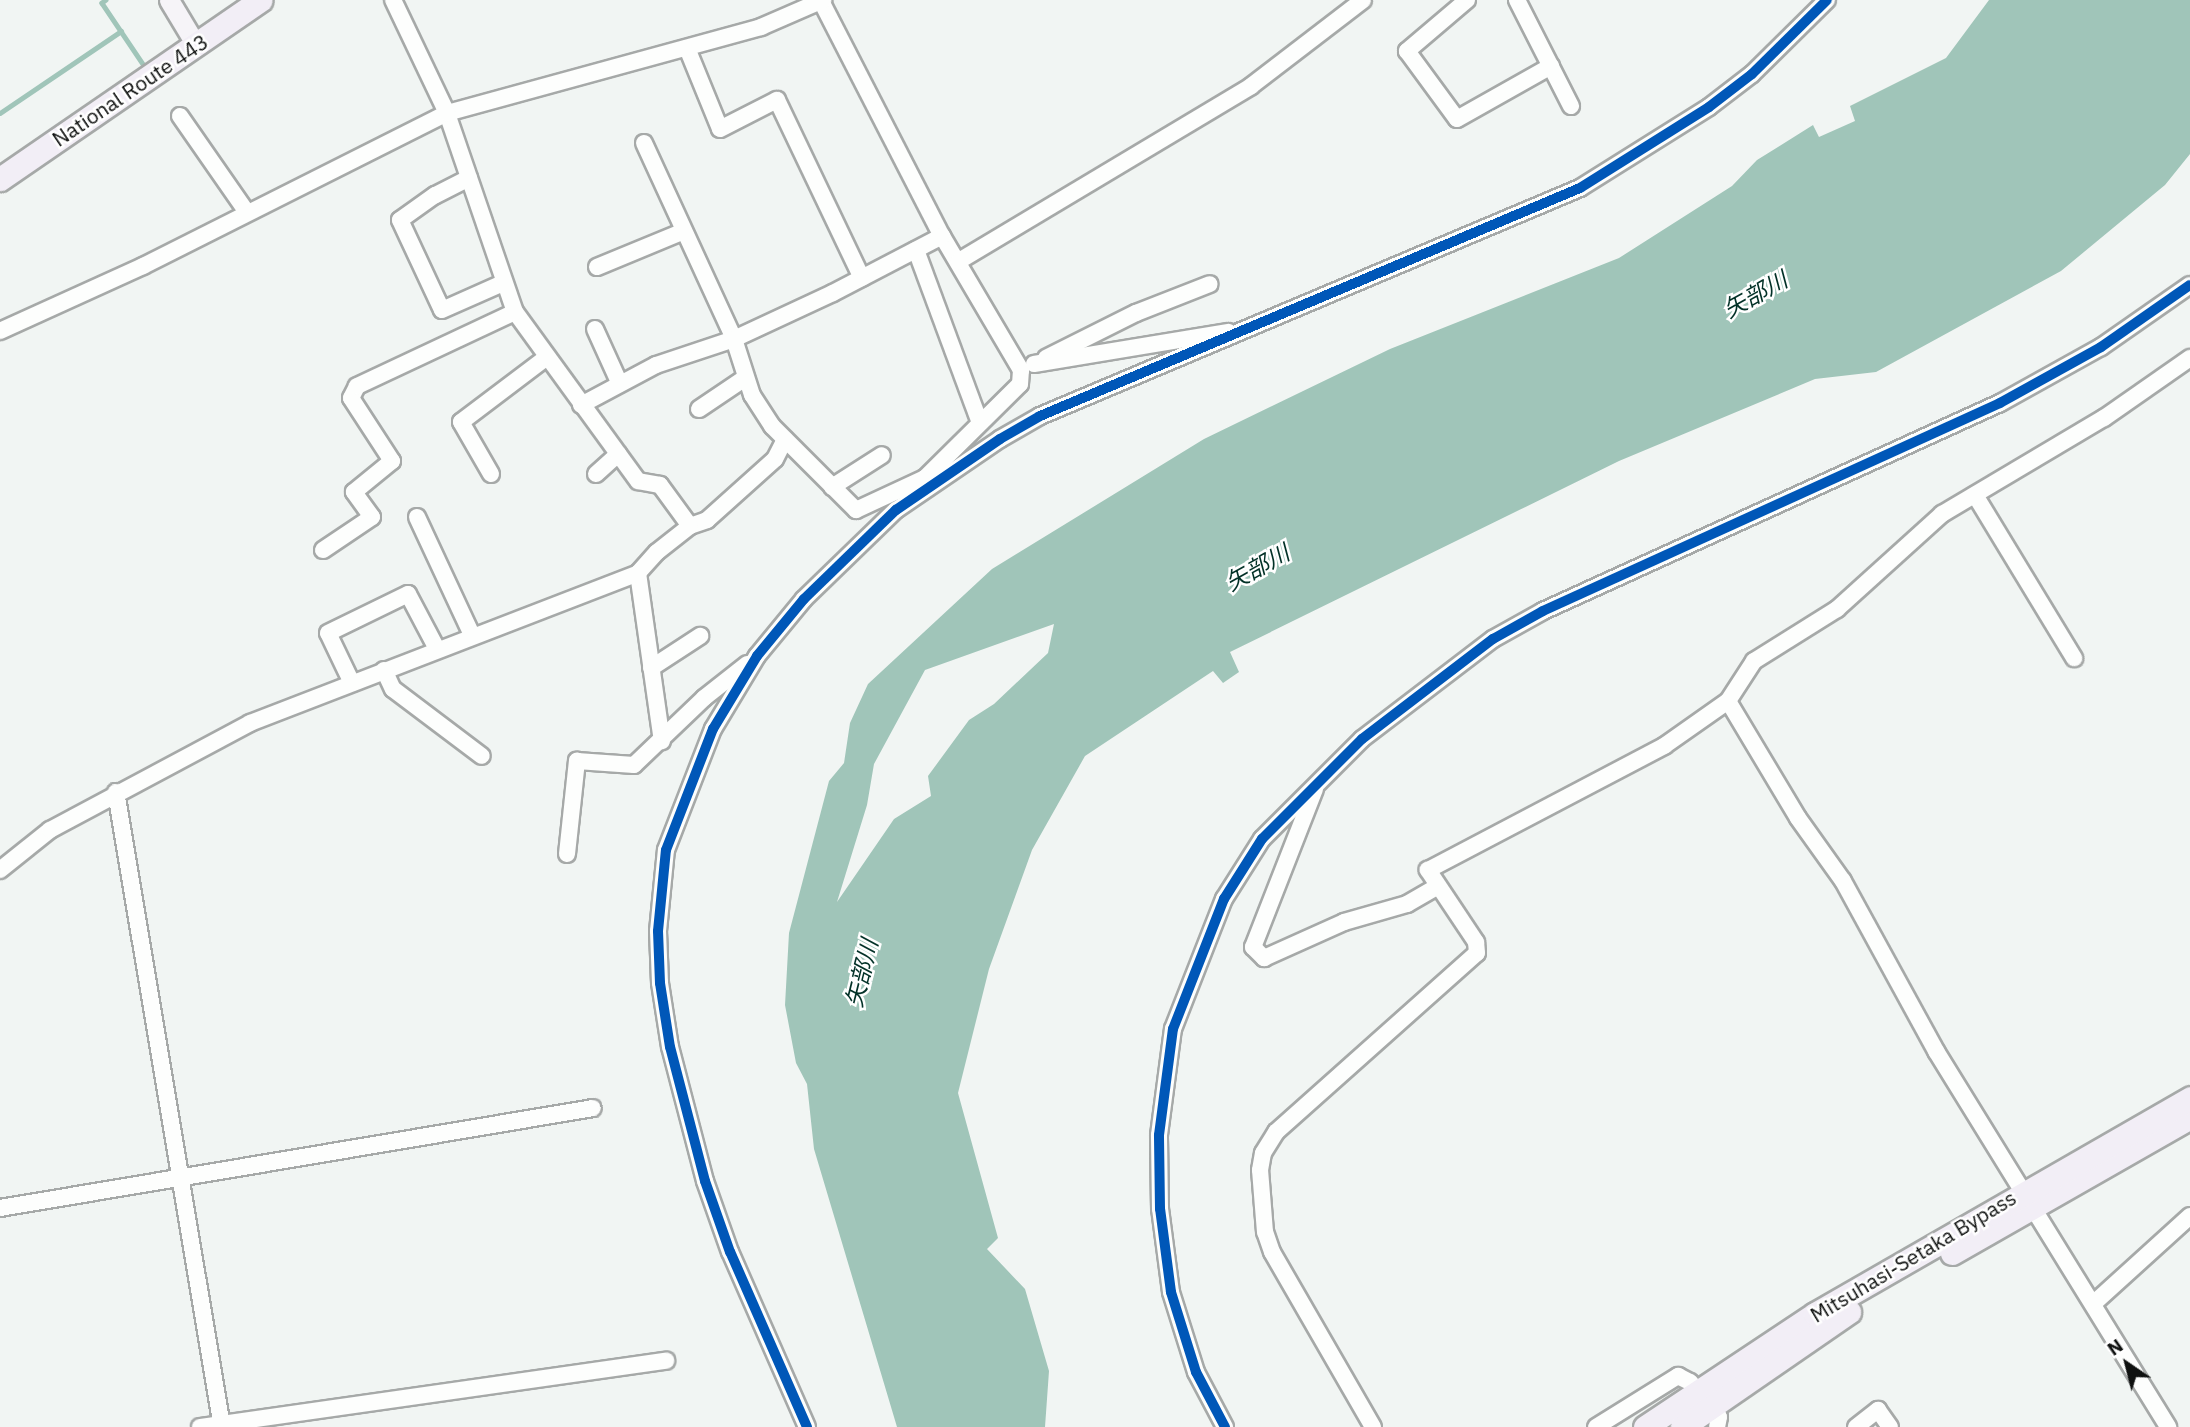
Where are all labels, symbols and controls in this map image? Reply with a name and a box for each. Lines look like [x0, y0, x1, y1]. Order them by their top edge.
street label: National Route 443 [47, 28, 213, 152]
water label: 矢部川 [1718, 265, 1792, 323]
water label: 矢部川 [1220, 538, 1294, 596]
water label: 矢部川 [839, 936, 883, 1010]
street label: Mitsuhasi-Setaka Bypass [1806, 1185, 2020, 1327]
north arrow [2092, 1329, 2162, 1399]
text: N [2102, 1333, 2127, 1361]

